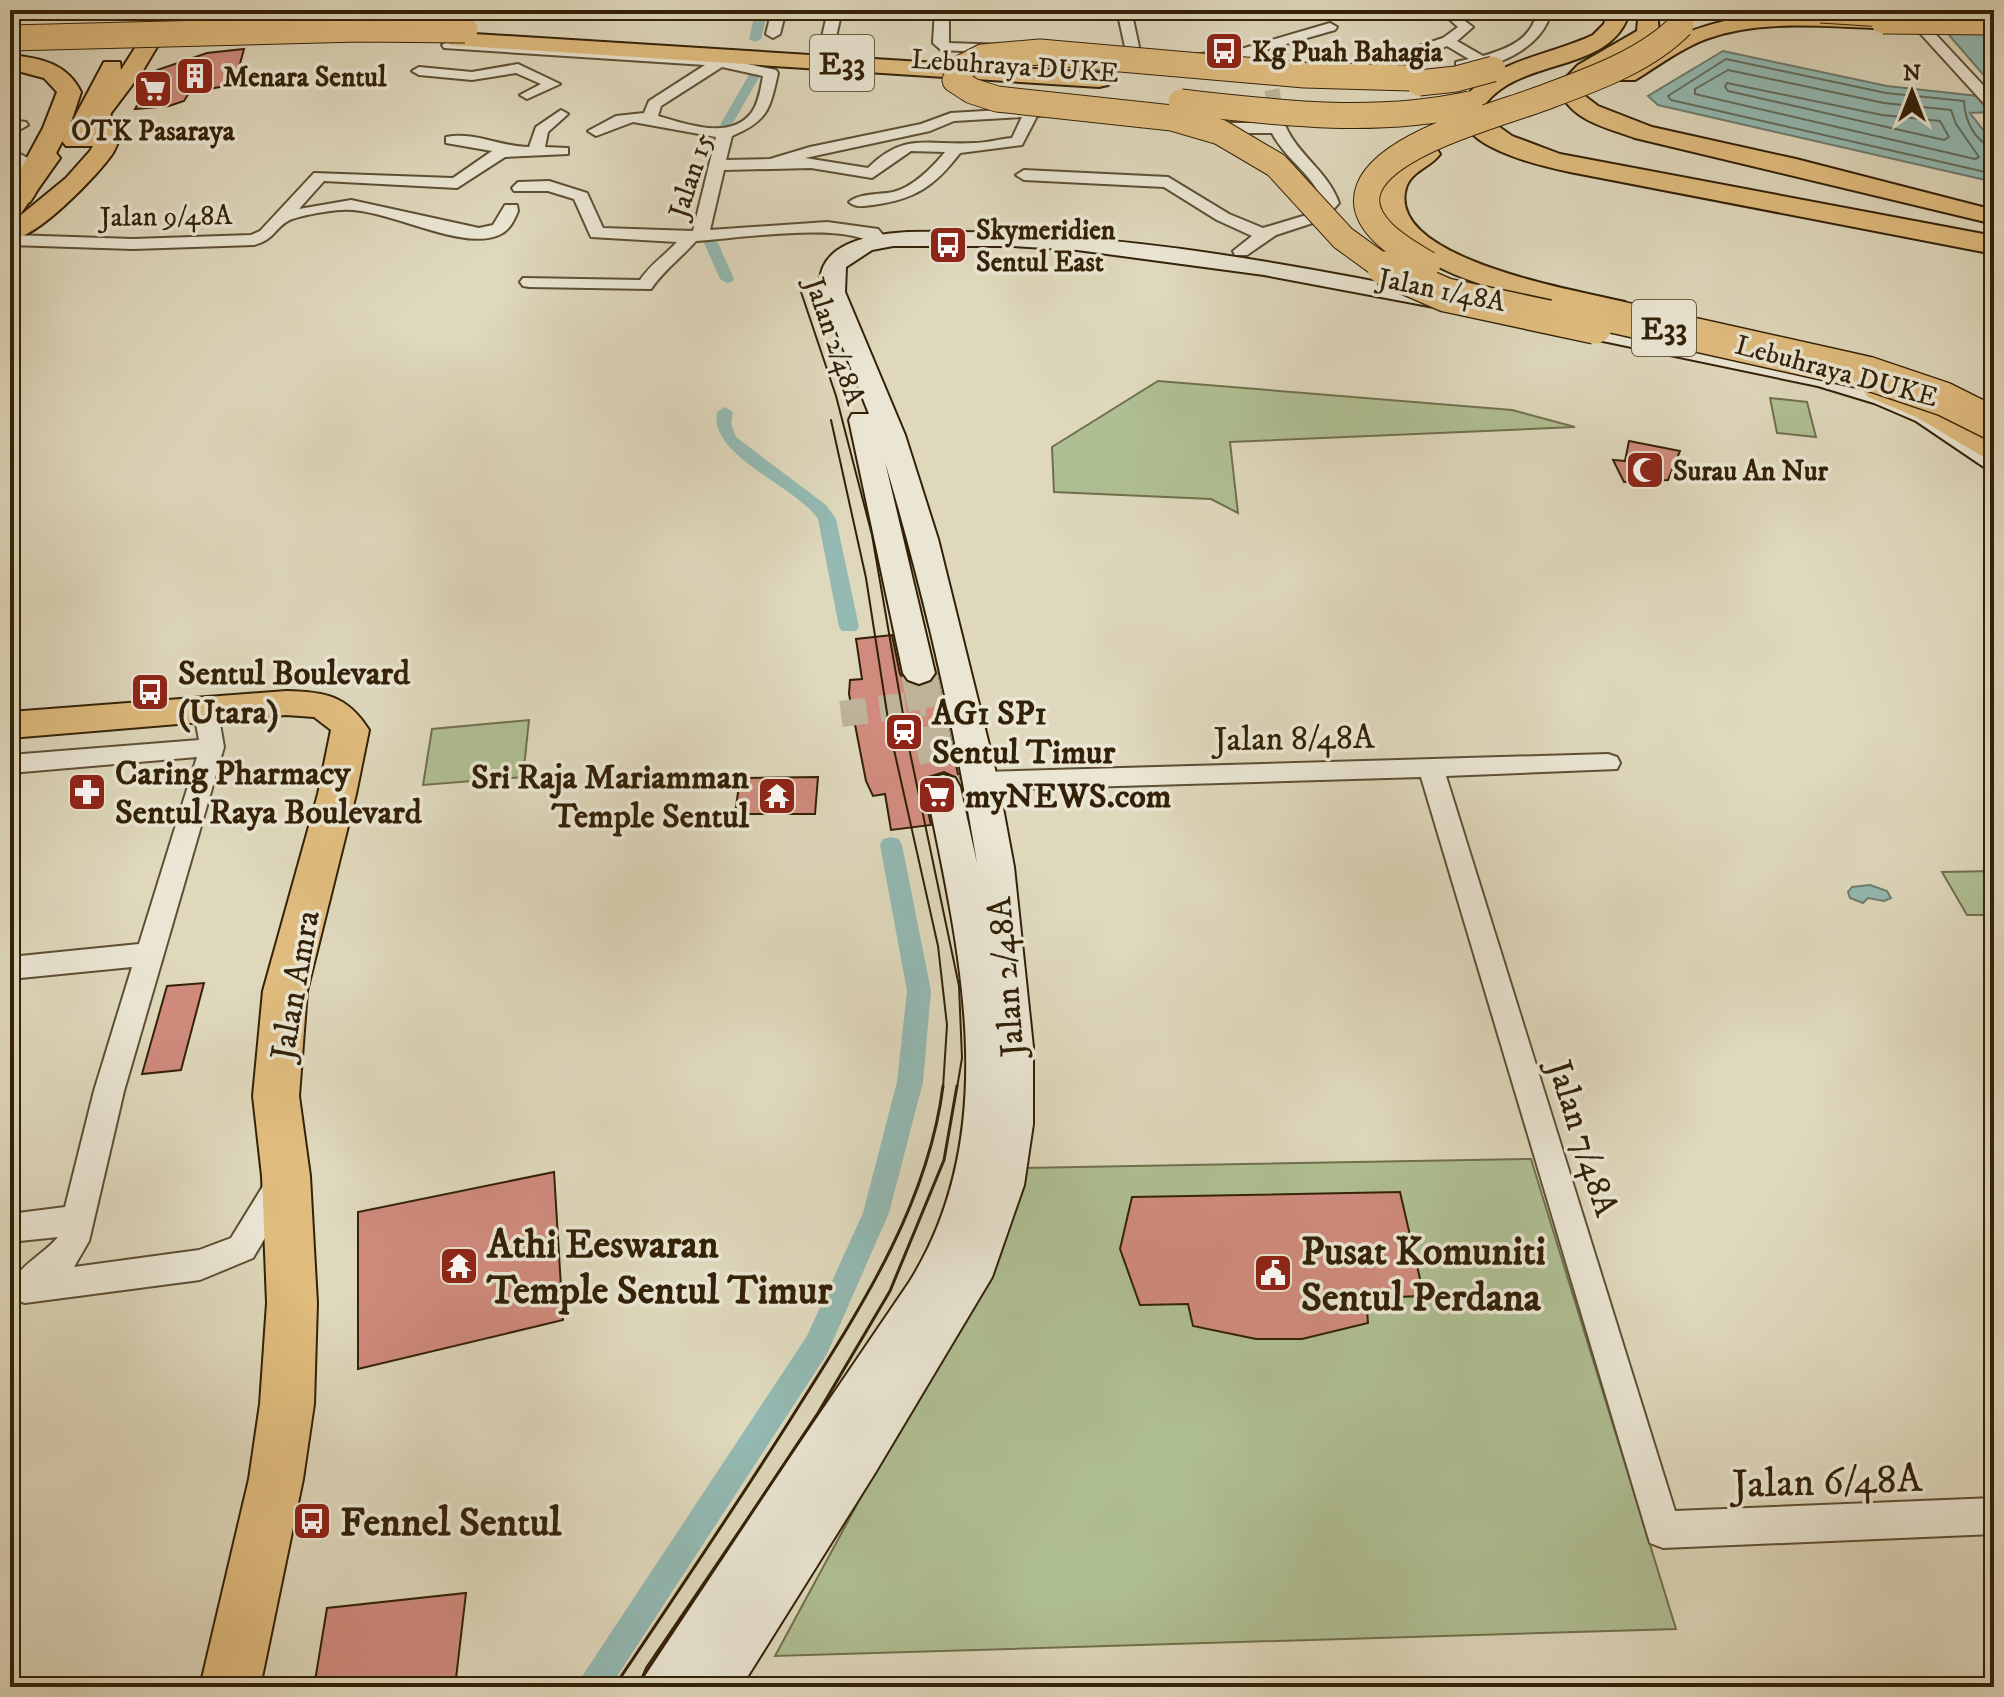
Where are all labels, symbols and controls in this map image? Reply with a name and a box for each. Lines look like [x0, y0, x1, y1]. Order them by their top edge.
bus stop icon: Kg Puah Bahagia [1203, 30, 1245, 72]
road number: E33 [810, 35, 874, 91]
place label: Kg Puah Bahagia [1252, 35, 1444, 70]
street label: Lebuhraya DUKE [910, 42, 1120, 91]
north arrow [1872, 52, 1952, 132]
building icon: Menara Sentul [174, 55, 216, 97]
place label: Menara Sentul [223, 60, 387, 95]
text: N [1903, 60, 1921, 87]
supermarket icon: OTK Pasaraya [132, 68, 174, 110]
place label: OTK Pasaraya [71, 114, 236, 149]
street label: Jalan 15 [660, 128, 722, 225]
street label: Jalan 9/48A [97, 198, 234, 235]
place label: Skymeridien Sentul East [976, 213, 1116, 280]
bus stop icon: Skymeridien Sentul East [927, 224, 969, 266]
street label: Jalan 1/48A [1372, 260, 1509, 320]
street label: Jalan 2/48A [796, 271, 873, 411]
road number: E33 [1632, 300, 1696, 356]
street label: Lebuhraya DUKE [1731, 328, 1942, 415]
mosque icon: Surau An Nur [1624, 449, 1666, 491]
place label: Surau An Nur [1673, 454, 1828, 489]
place label: Sentul Boulevard (Utara) [178, 653, 411, 734]
bus stop icon: Sentul Boulevard (Utara) [129, 671, 171, 713]
place label: AG1 SP1 Sentul Timur [931, 693, 1115, 774]
station icon: AG1 SP1 Sentul Timur [883, 711, 925, 753]
street label: Jalan 8/48A [1210, 717, 1375, 761]
place label: Caring Pharmacy Sentul Raya Boulevard [115, 753, 423, 834]
place label: Sri Raja Mariamman Temple Sentul [471, 757, 750, 838]
pharmacy icon: Caring Pharmacy Sentul Raya Boulevard [66, 771, 108, 813]
supermarket icon: myNEWS.com [916, 774, 958, 816]
temple icon: Sri Raja Mariamman Temple Sentul [756, 775, 798, 817]
place label: myNEWS.com [965, 776, 1172, 818]
street label: Jalan 2/48A [979, 895, 1035, 1062]
street label: Jalan Amra [262, 907, 330, 1066]
street label: Jalan 7/48A [1536, 1053, 1627, 1222]
place label: Athi Eeswaran Temple Sentul Timur [486, 1221, 833, 1317]
place label: Pusat Komuniti Sentul Perdana [1301, 1228, 1546, 1324]
temple icon: Athi Eeswaran Temple Sentul Timur [438, 1245, 480, 1287]
public building icon: Pusat Komuniti Sentul Perdana [1252, 1252, 1294, 1294]
street label: Jalan 6/48A [1727, 1455, 1923, 1511]
place label: Fennel Sentul [340, 1499, 562, 1549]
bus stop icon: Fennel Sentul [291, 1500, 333, 1542]

